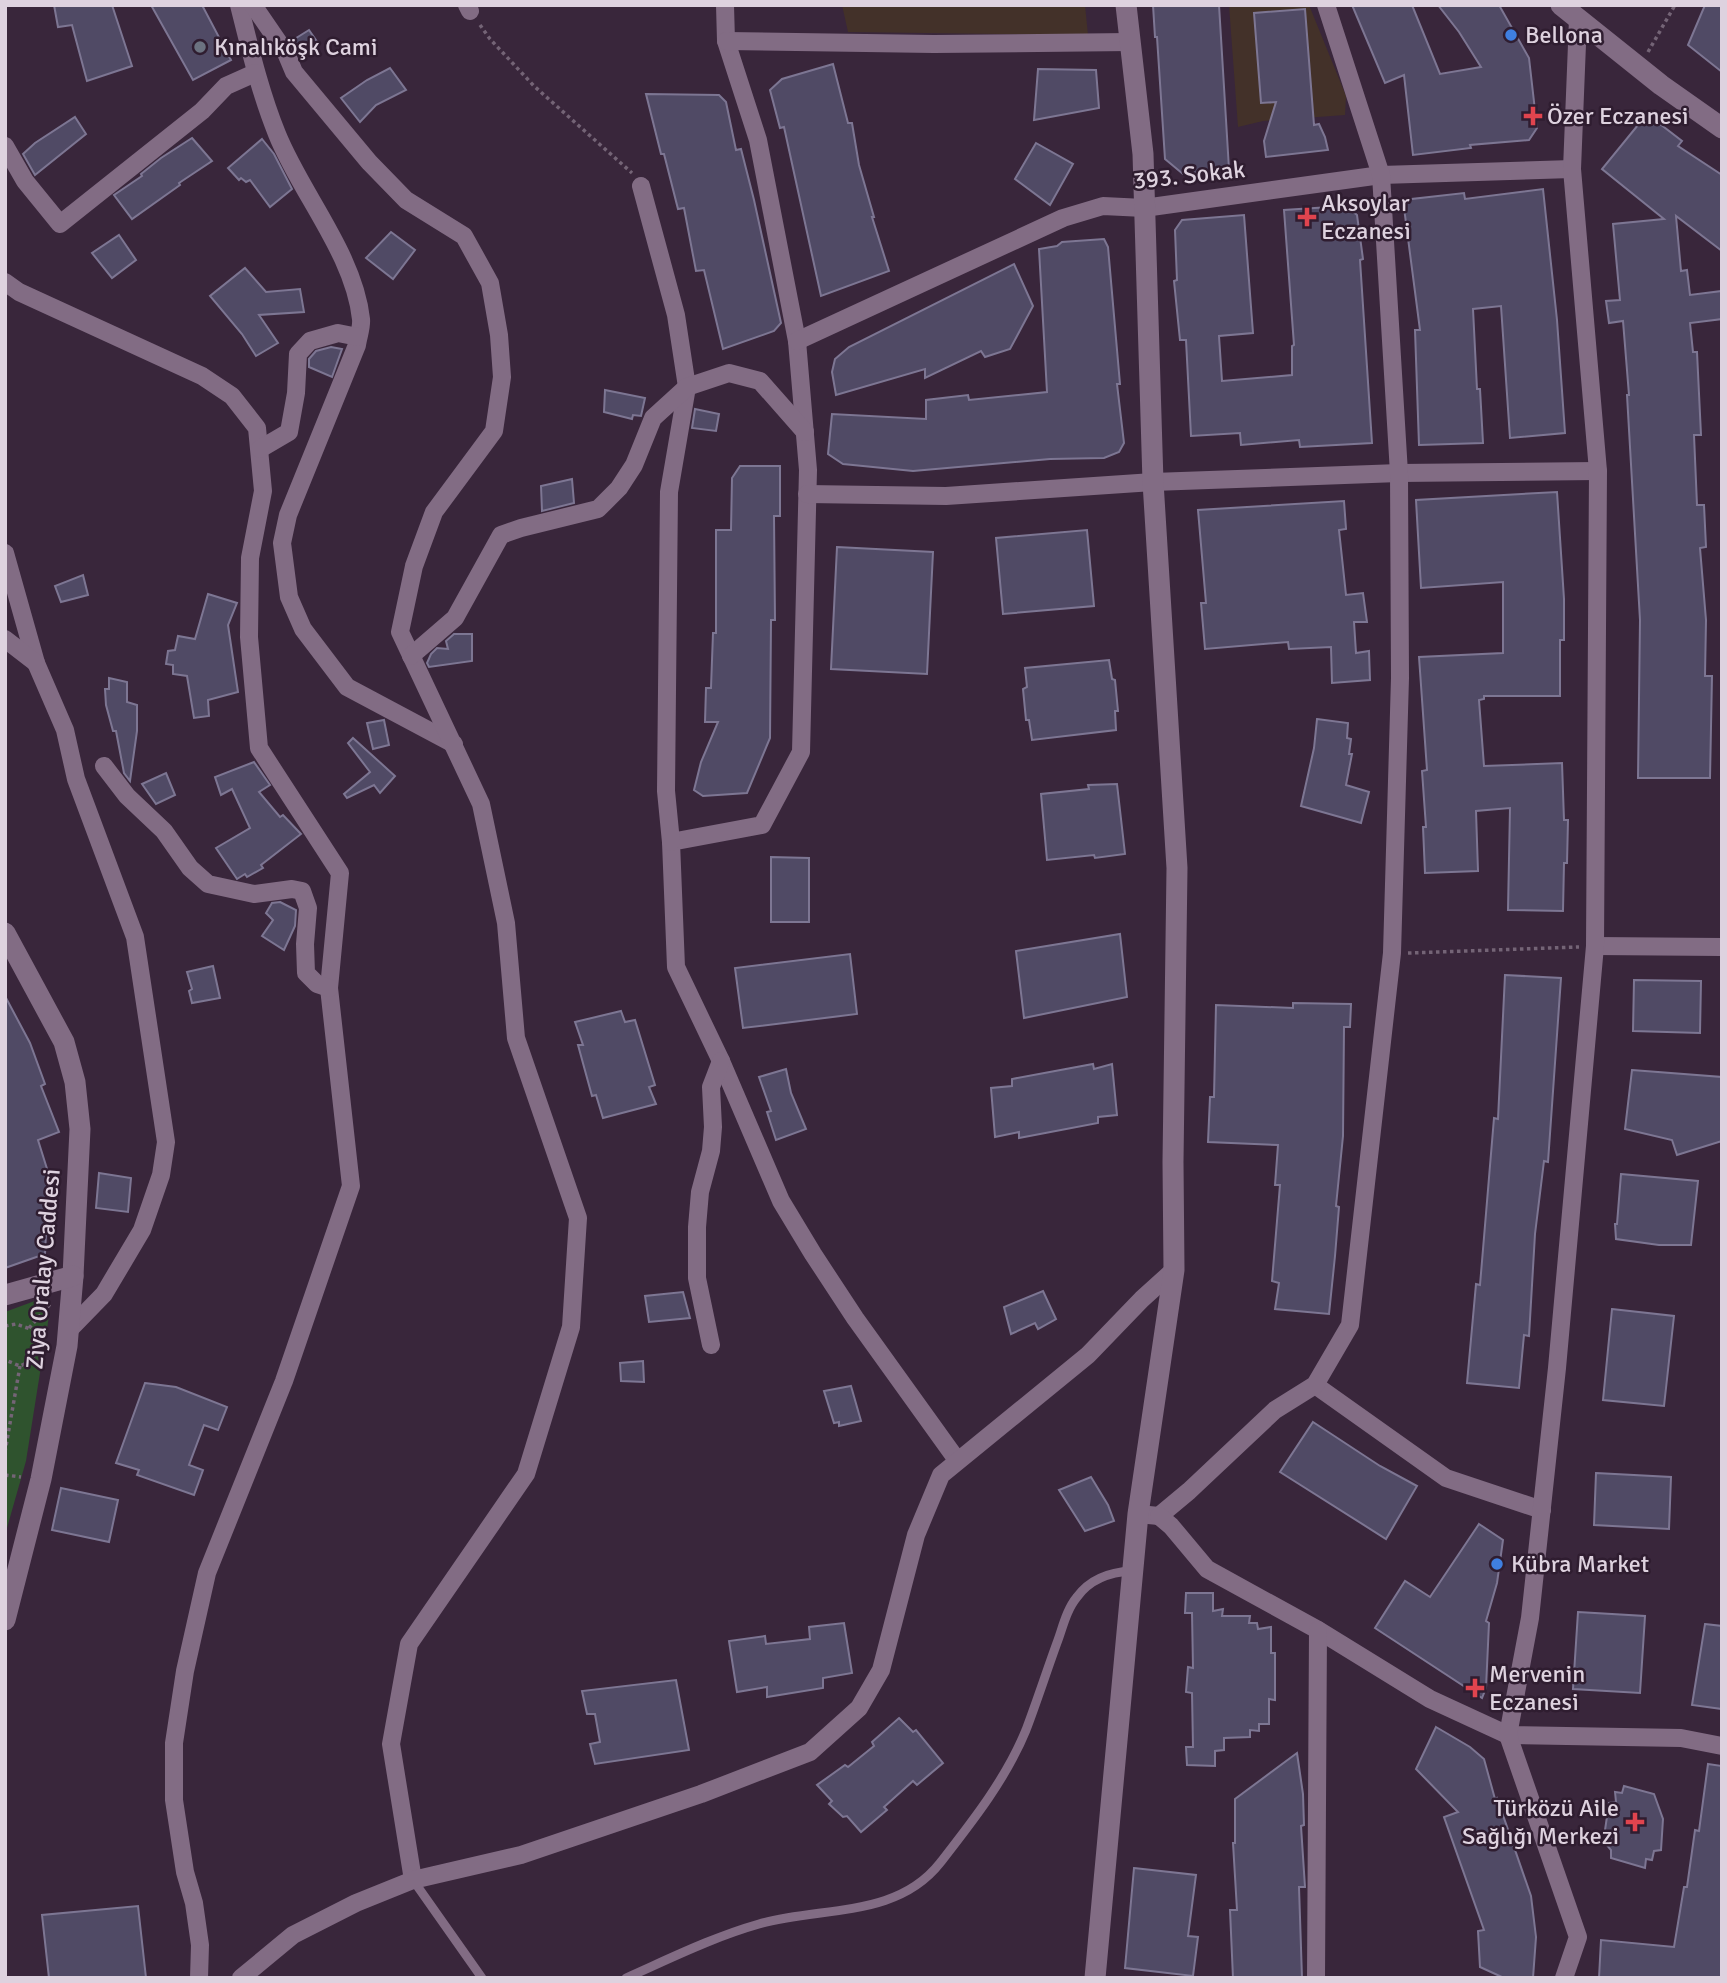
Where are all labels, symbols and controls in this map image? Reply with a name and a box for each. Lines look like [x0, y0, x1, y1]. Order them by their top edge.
place label: Bellona [1525, 20, 1603, 50]
marker: Bellona [1503, 27, 1519, 43]
place label: Kınalıköşk Cami [214, 32, 378, 62]
marker: Kınalıköşk Cami [192, 39, 208, 55]
place label: Özer Eczanesi [1547, 101, 1689, 131]
marker: Özer Eczanesi [1525, 108, 1541, 124]
street label: 393. Sokak [1131, 154, 1247, 196]
place label: Aksoylar Eczanesi [1321, 188, 1411, 246]
marker: Aksoylar Eczanesi [1299, 209, 1315, 225]
street label: Ziya Oralay Caddesi [19, 1168, 67, 1370]
place label: Kübra Market [1511, 1549, 1649, 1579]
marker: Kübra Market [1489, 1556, 1505, 1572]
place label: Mervenin Eczanesi [1489, 1659, 1585, 1717]
marker: Mervenin Eczanesi [1467, 1680, 1483, 1696]
place label: Türközü Aile Sağlığı Merkezi [1462, 1793, 1619, 1851]
marker: Türközü Aile Sağlığı Merkezi [1625, 1812, 1645, 1832]

